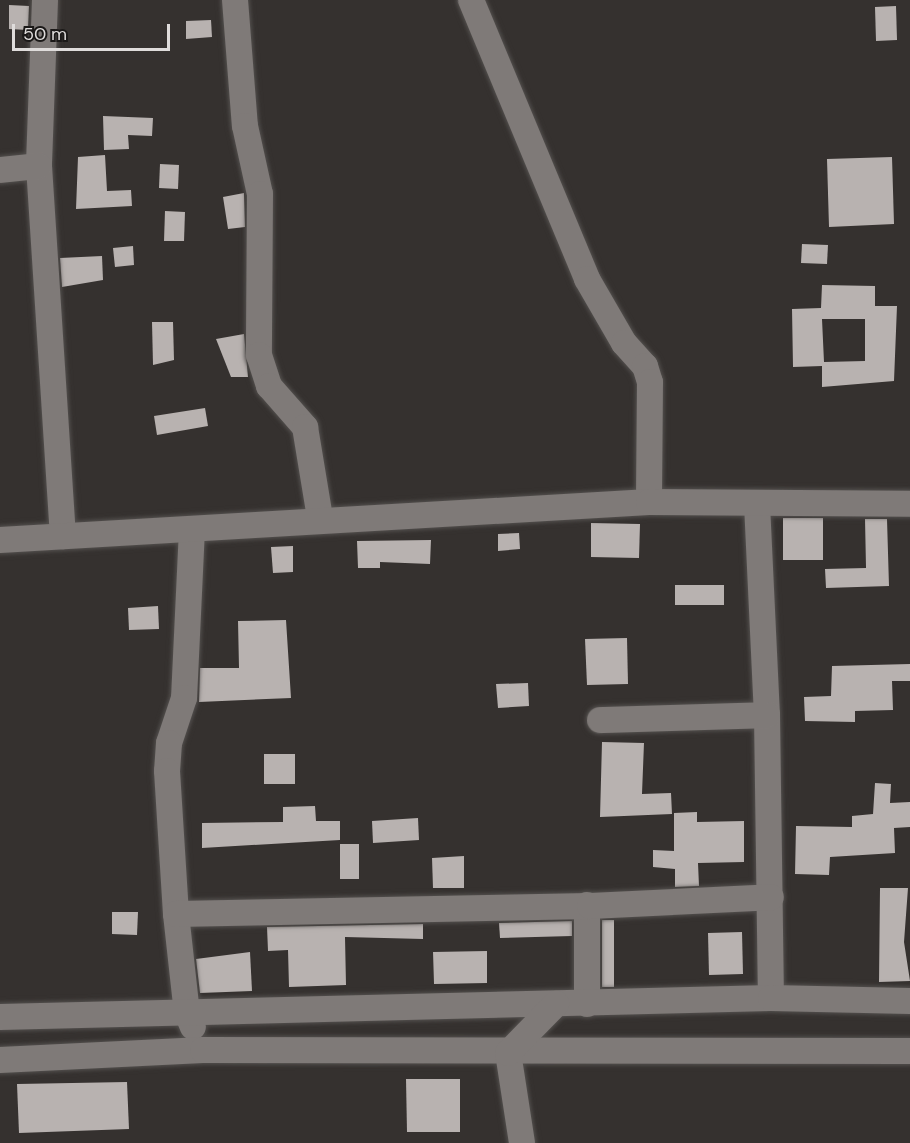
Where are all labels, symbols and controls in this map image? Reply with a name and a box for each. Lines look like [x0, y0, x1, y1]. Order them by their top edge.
scale bar [15, 12, 172, 50]
text: 50 m [23, 22, 67, 46]

